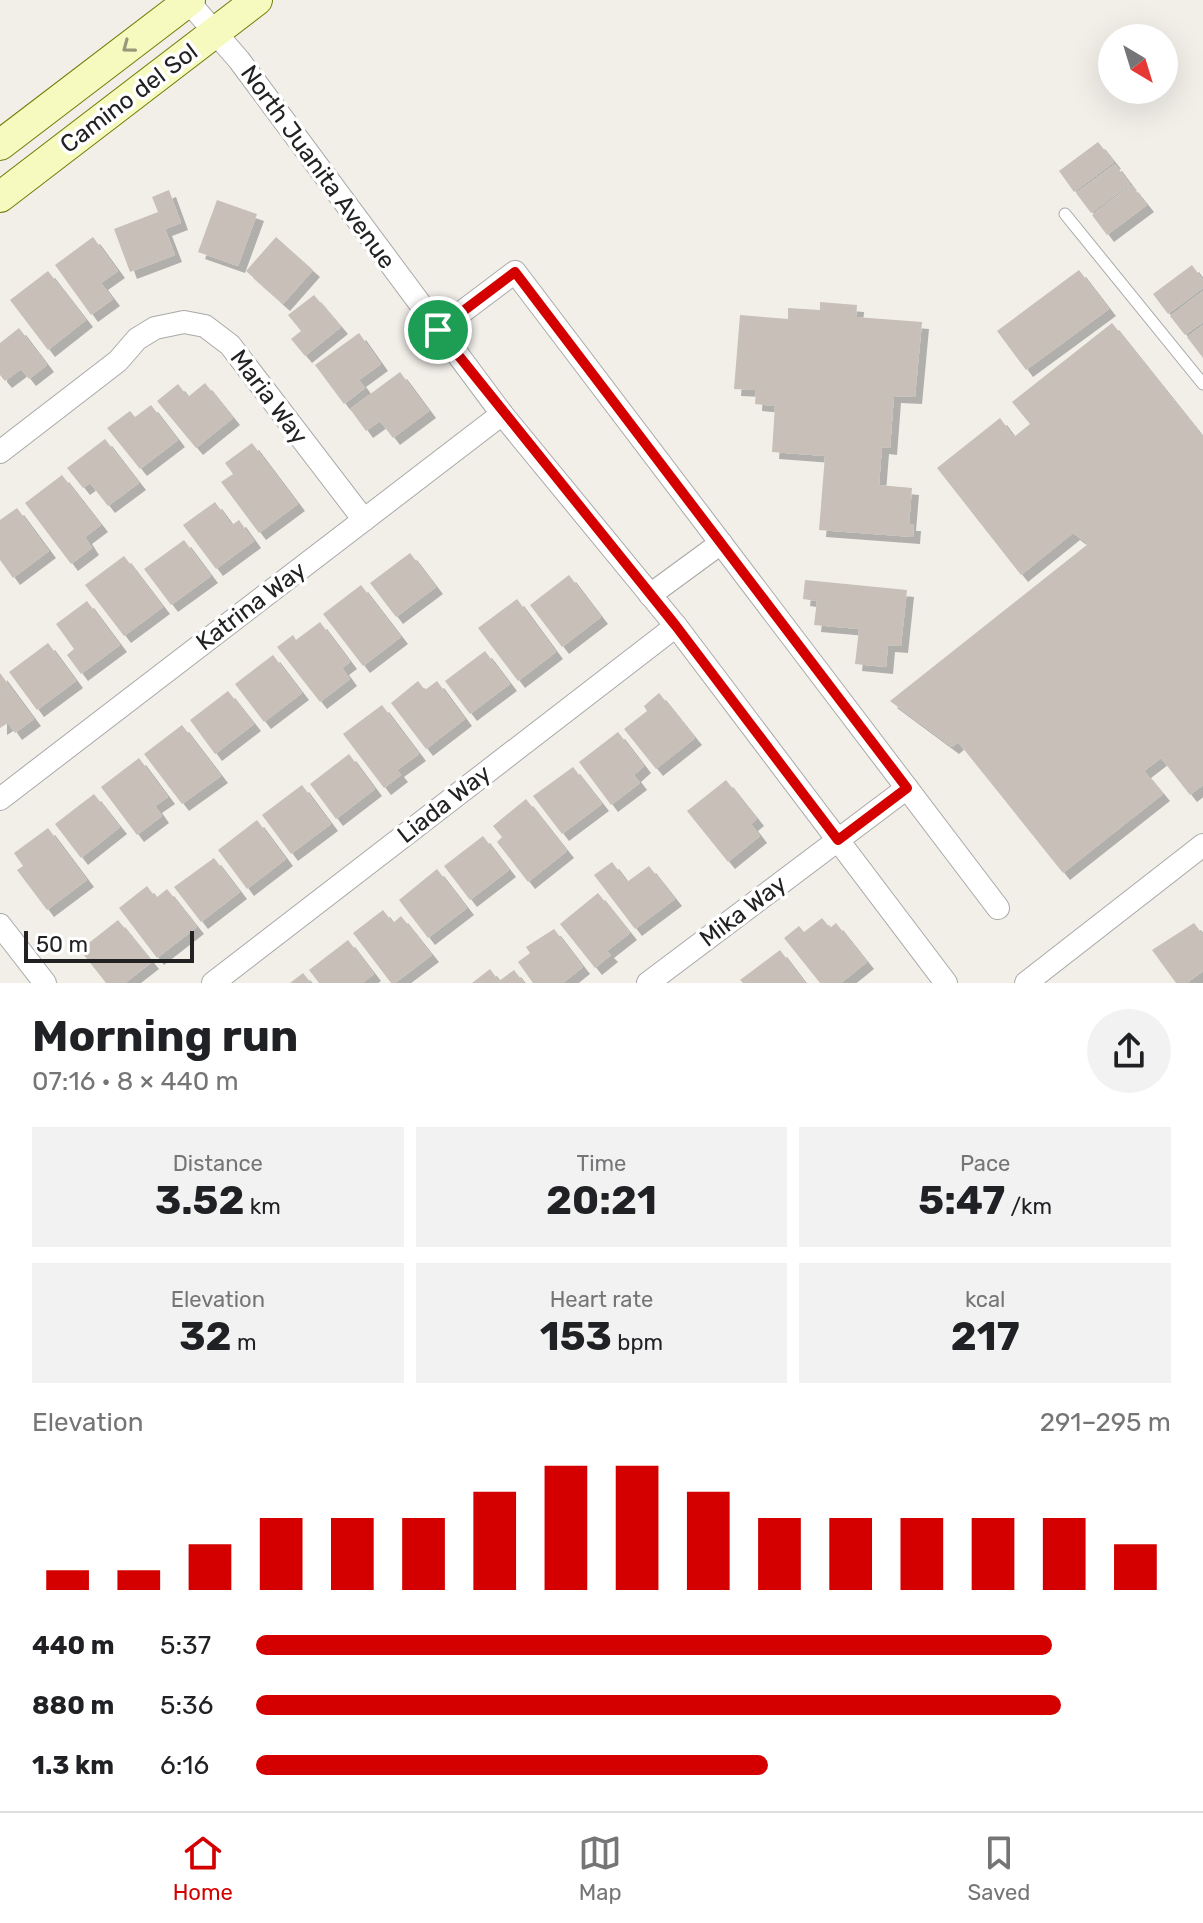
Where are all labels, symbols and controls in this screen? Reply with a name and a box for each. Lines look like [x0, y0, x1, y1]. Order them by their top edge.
north arrow [1098, 24, 1178, 104]
map controls [1098, 24, 1178, 104]
street label: Camino del Sol [55, 37, 203, 159]
one-way arrow [122, 37, 137, 51]
street label: North Juanita Avenue [235, 60, 401, 274]
pin [404, 296, 472, 364]
icon: arrive [416, 308, 460, 352]
street label: Maria Way [224, 344, 314, 450]
street label: Katrina Way [191, 556, 311, 656]
street label: Liada Way [392, 759, 496, 849]
street label: Mika Way [694, 870, 792, 952]
scale bar [24, 927, 194, 963]
text: 50 m [36, 931, 88, 958]
button: share [1087, 1009, 1171, 1093]
text: Morning run [32, 1010, 298, 1062]
text: 07:16 · 8 × 440 m [32, 1066, 239, 1097]
text: Distance [173, 1150, 263, 1177]
text: Time [577, 1150, 626, 1177]
text: Pace [960, 1150, 1010, 1177]
text: 3.52 [155, 1177, 244, 1224]
text: 20:21 [546, 1177, 657, 1224]
text: 5:47 [918, 1177, 1005, 1224]
text: km [244, 1193, 281, 1220]
text: /km [1005, 1193, 1052, 1220]
text: Elevation [171, 1286, 265, 1313]
text: Heart rate [550, 1286, 653, 1313]
text: kcal [965, 1286, 1005, 1313]
text: 32 [179, 1313, 232, 1360]
text: 153 [540, 1313, 612, 1360]
text: 217 [951, 1313, 1020, 1360]
text: m [232, 1329, 256, 1356]
text: bpm [612, 1329, 663, 1356]
text: Elevation [32, 1407, 143, 1438]
text: 291–295 m [1040, 1407, 1171, 1438]
text: 440 m [32, 1630, 115, 1661]
text: 5:37 [160, 1630, 211, 1661]
text: 880 m [32, 1690, 114, 1721]
text: 5:36 [160, 1690, 213, 1721]
text: 1.3 km [32, 1750, 114, 1781]
text: 6:16 [160, 1750, 209, 1781]
tab: Home [173, 1831, 233, 1906]
tab: Map [578, 1831, 622, 1906]
tab: Saved [968, 1831, 1030, 1906]

